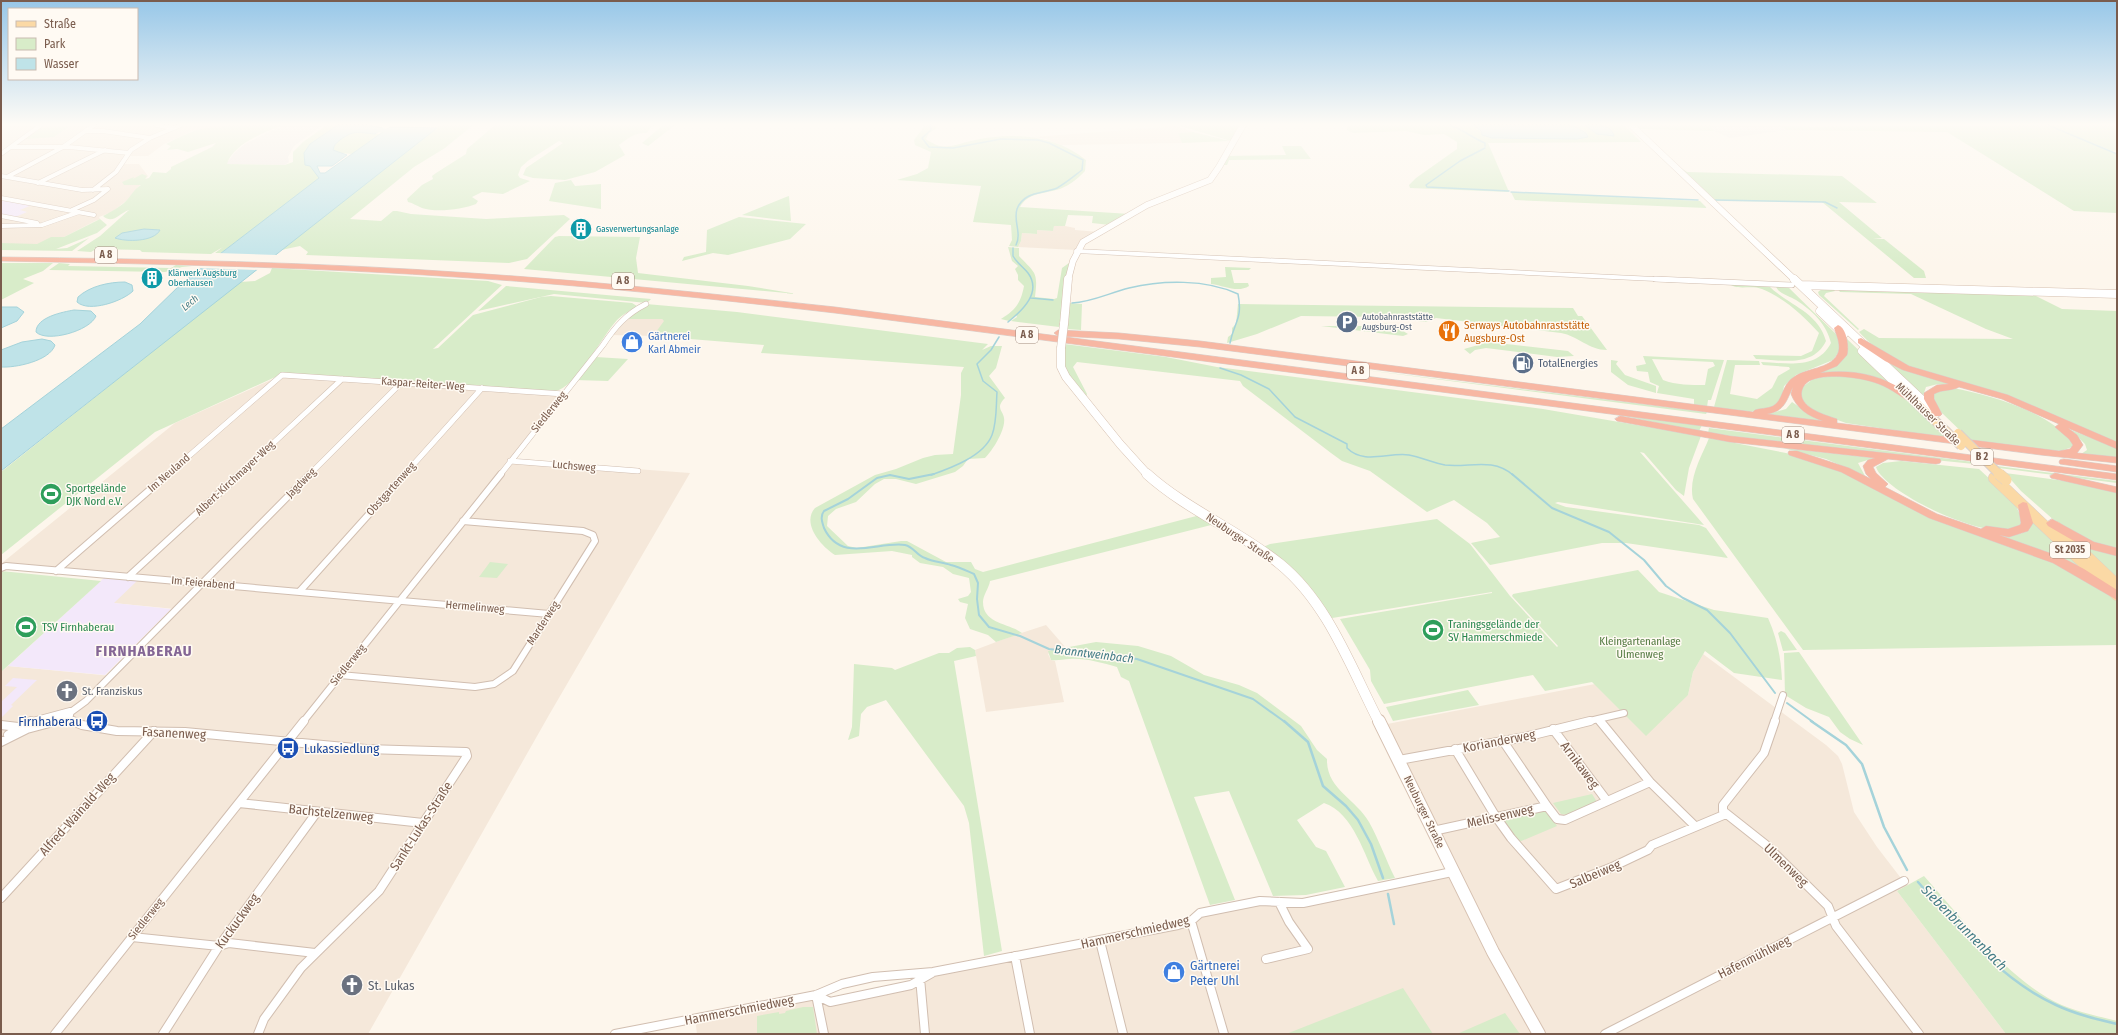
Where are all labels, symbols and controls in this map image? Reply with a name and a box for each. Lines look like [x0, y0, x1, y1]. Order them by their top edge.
legend [8, 8, 138, 80]
text: Straße [44, 17, 76, 31]
text: Park [44, 37, 66, 51]
text: Wasser [44, 57, 79, 71]
building icon: Gasverwertungsanlage [568, 216, 594, 242]
place label: Gasverwertungsanlage [596, 224, 679, 234]
road number: A 8 [95, 247, 117, 263]
building icon: Klärwerk Augsburg Oberhausen [139, 265, 165, 291]
place label: Klärwerk Augsburg Oberhausen [168, 268, 237, 288]
road number: A 8 [612, 273, 634, 289]
water label: Lech [179, 292, 201, 314]
parking icon: Autobahnraststätte Augsburg-Ost [1334, 309, 1360, 335]
place label: Autobahnraststätte Augsburg-Ost [1362, 312, 1433, 332]
restaurant icon: Serways Autobahnraststätte Augsburg-Ost [1436, 318, 1462, 344]
place label: Serways Autobahnraststätte Augsburg-Ost [1464, 319, 1590, 345]
road number: A 8 [1016, 327, 1038, 343]
shop icon: Gärtnerei Karl Abmeir [619, 329, 645, 355]
place label: Gärtnerei Karl Abmeir [648, 330, 701, 356]
fuel station icon: TotalEnergies [1510, 350, 1536, 376]
place label: TotalEnergies [1538, 357, 1598, 370]
road number: A 8 [1347, 363, 1369, 379]
street label: Kaspar-Reiter-Weg [381, 375, 466, 393]
street label: Mühlhauser Straße [1893, 380, 1963, 448]
street label: Siedlerweg [528, 388, 570, 435]
road number: A 8 [1782, 427, 1804, 443]
street label: Albert-Kirchmayer-Weg [193, 437, 278, 518]
road number: B 2 [1971, 449, 1993, 465]
street label: Im Neuland [145, 451, 193, 495]
street label: Luchsweg [552, 458, 597, 474]
street label: Obstgartenweg [364, 459, 419, 518]
street label: Jagdweg [283, 465, 319, 501]
sports icon: Sportgelände DJK Nord e.V. [38, 481, 64, 507]
place label: Sportgelände DJK Nord e.V. [66, 482, 126, 508]
street label: Neuburger Straße [1204, 510, 1276, 566]
road number: St 2035 [2050, 542, 2090, 558]
street label: Im Feierabend [171, 574, 235, 592]
street label: Hermelinweg [445, 598, 506, 616]
street label: Marderweg [524, 598, 562, 647]
sports icon: TSV Firnhaberau [13, 614, 39, 640]
sports icon: Traningsgelände der SV Hammerschmiede [1420, 617, 1446, 643]
place label: Traningsgelände der SV Hammerschmiede [1448, 618, 1543, 644]
place label: TSV Firnhaberau [42, 621, 114, 634]
park label: Kleingartenanlage Ulmenweg [1599, 635, 1681, 661]
street label: Siedlerweg [327, 641, 369, 688]
district label: FIRNHABERAU [96, 642, 192, 660]
water label: Branntweinbach [1054, 642, 1134, 666]
church icon: St. Franziskus [54, 678, 80, 704]
place label: St. Franziskus [82, 685, 143, 698]
bus stop icon: Firnhaberau [84, 708, 110, 734]
place label: Firnhaberau [18, 714, 82, 729]
street label: Fasanenweg [142, 724, 207, 742]
street label: Korianderweg [1461, 726, 1537, 755]
bus stop icon: Lukassiedlung [275, 735, 301, 761]
street label: Arnikaweg [1558, 739, 1603, 792]
place label: Lukassiedlung [304, 741, 380, 756]
street label: Alfred-Wainald-Weg [36, 769, 119, 858]
street label: Neuburger Straße [1401, 774, 1447, 850]
street label: Sankt-Lukas-Straße [387, 779, 455, 873]
street label: Bachstelzenweg [288, 801, 375, 825]
street label: Melissenweg [1465, 801, 1536, 831]
street label: Ulmenweg [1761, 840, 1812, 890]
street label: Salbeiweg [1567, 856, 1624, 891]
water label: Siebenbrunnenbach [1917, 881, 2010, 974]
street label: Kuckuckweg [212, 890, 263, 952]
street label: Siedlerweg [125, 895, 167, 942]
street label: Hammerschmiedweg [1079, 912, 1191, 952]
street label: Hafenmühlweg [1715, 932, 1794, 982]
place label: Gärtnerei Peter Uhl [1190, 958, 1240, 988]
shop icon: Gärtnerei Peter Uhl [1161, 959, 1187, 985]
church icon: St. Lukas [339, 972, 365, 998]
place label: St. Lukas [368, 978, 415, 993]
street label: Hammerschmiedweg [683, 992, 796, 1028]

